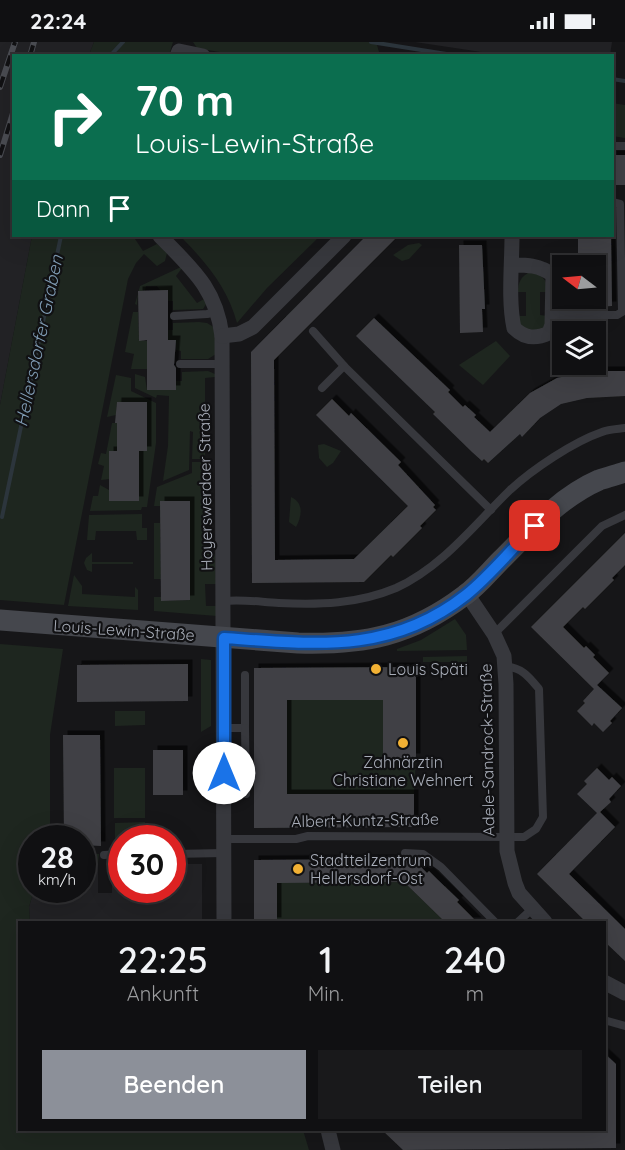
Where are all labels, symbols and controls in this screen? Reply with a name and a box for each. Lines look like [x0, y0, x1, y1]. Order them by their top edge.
text: 22:24 [30, 7, 87, 35]
text: 70 m [135, 74, 234, 127]
icon: right [36, 78, 114, 156]
text: Louis-Lewin-Straße [135, 126, 374, 160]
icon: arrive [103, 192, 136, 225]
text: Dann [36, 195, 91, 223]
water label: Hellersdorfer Graben [9, 252, 68, 429]
north arrow [552, 255, 606, 309]
map controls [552, 255, 606, 375]
button: layers [552, 321, 606, 375]
street label: Hoyerswerdaer Straße [194, 403, 216, 571]
pin [509, 500, 560, 551]
icon: arrive [518, 509, 551, 542]
street label: Louis-Lewin-Straße [53, 615, 195, 645]
place label: Louis Späti [388, 659, 468, 679]
marker: Louis Späti [369, 662, 383, 676]
street label: Adele-Sandrock-Straße [475, 663, 499, 837]
marker: Zahnärztin Christiane Wehnert [396, 736, 410, 750]
position arrow [192, 741, 256, 805]
place label: Zahnärztin Christiane Wehnert [332, 752, 474, 790]
street label: Albert-Kuntz-Straße [291, 809, 439, 831]
speed limit sign: 30 [108, 825, 186, 903]
text: 28 [40, 838, 74, 876]
place label: Stadtteilzentrum Hellersdorf-Ost [310, 850, 432, 888]
marker: Stadtteilzentrum Hellersdorf-Ost [291, 862, 305, 876]
text: km/h [38, 870, 76, 889]
text: 22:25 [118, 937, 208, 982]
text: 1 [319, 937, 333, 982]
text: 240 [444, 937, 506, 982]
text: Ankunft [127, 981, 199, 1006]
text: Min. [308, 981, 344, 1006]
text: m [466, 981, 484, 1006]
button: Beenden [42, 1050, 306, 1119]
button: Teilen [318, 1050, 582, 1119]

